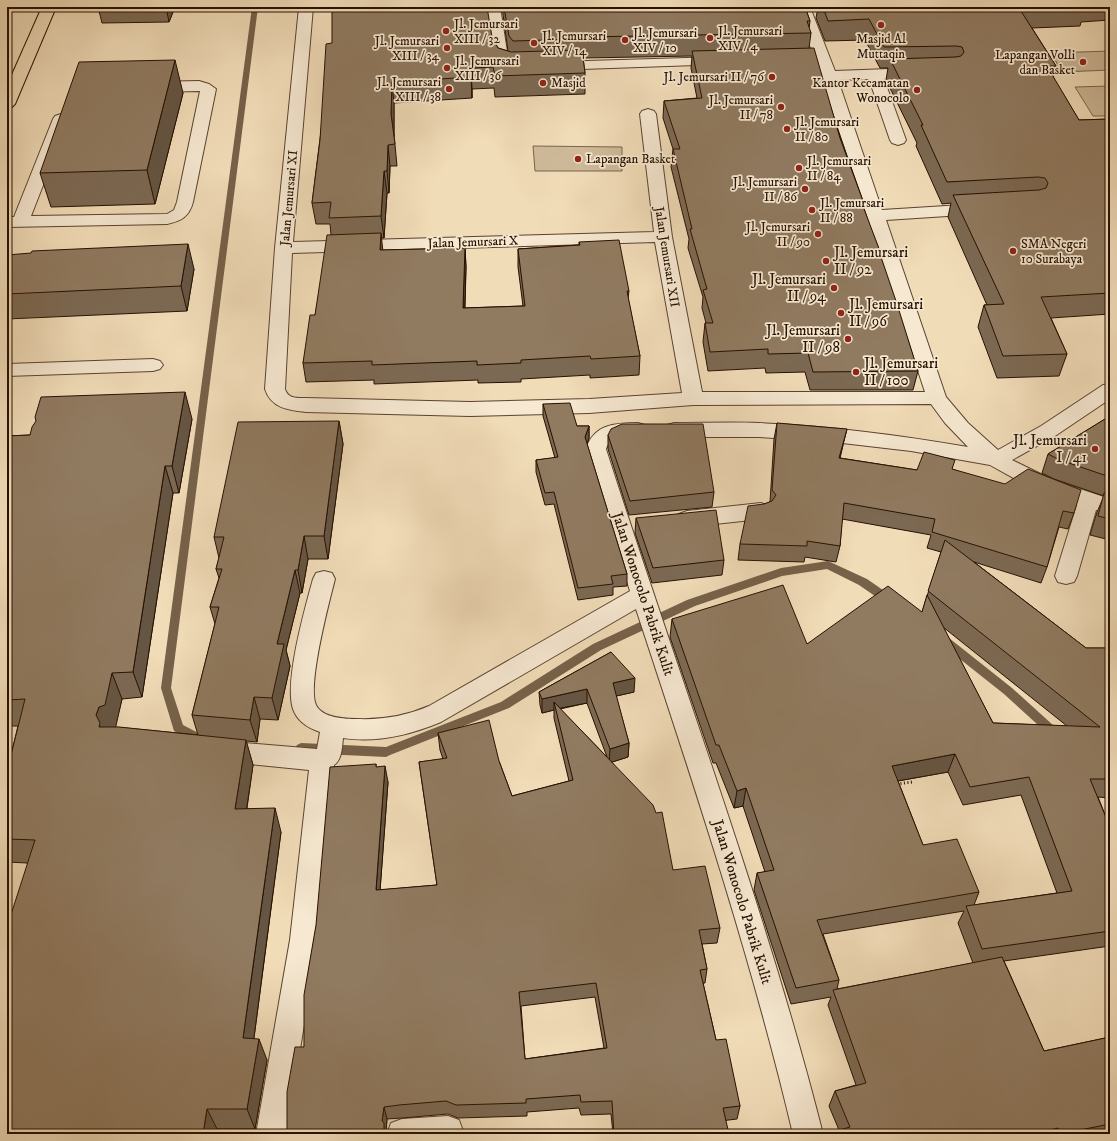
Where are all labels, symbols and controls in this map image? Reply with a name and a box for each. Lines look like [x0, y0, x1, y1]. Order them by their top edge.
place label: Jl. Jemursari XIII / 32 [453, 16, 518, 47]
marker: Masjid Al Muttaqin [876, 20, 886, 30]
place label: Jl. Jemursari XIV / 4 [717, 23, 782, 54]
place label: Jl. Jemursari XIV / 10 [632, 25, 697, 56]
marker: Jl. Jemursari XIII / 32 [441, 26, 451, 36]
place label: Jl. Jemursari XIV / 14 [541, 28, 606, 59]
place label: Masjid Al Muttaqin [856, 31, 906, 62]
place label: Jl. Jemursari XIII / 34 [374, 33, 440, 64]
marker: Jl. Jemursari XIV / 4 [705, 33, 715, 43]
marker: Jl. Jemursari XIV / 10 [620, 35, 630, 45]
marker: Jl. Jemursari XIV / 14 [529, 38, 539, 48]
marker: Jl. Jemursari XIII / 34 [442, 43, 452, 53]
place label: Lapangan Volli dan Basket [995, 47, 1075, 78]
place label: Jl. Jemursari XIII / 36 [454, 53, 519, 84]
marker: Lapangan Volli dan Basket [1078, 57, 1088, 67]
marker: Jl. Jemursari XIII / 36 [442, 63, 452, 73]
place label: Jl. Jemursari II / 76 [663, 69, 765, 85]
marker: Jl. Jemursari II / 76 [767, 72, 777, 82]
place label: Jl. Jemursari XIII / 38 [376, 74, 441, 105]
place label: Masjid [551, 75, 586, 92]
place label: Kantor Kecamatan Wonocolo [812, 75, 909, 106]
marker: Masjid [538, 78, 548, 88]
marker: Jl. Jemursari XIII / 38 [444, 84, 454, 94]
marker: Kantor Kecamatan Wonocolo [912, 85, 922, 95]
place label: Jl. Jemursari II / 78 [708, 92, 773, 123]
marker: Jl. Jemursari II / 78 [776, 102, 786, 112]
place label: Jl. Jemursari II / 80 [794, 114, 859, 145]
marker: Jl. Jemursari II / 80 [782, 124, 792, 134]
street label: Jalan Jemursari XI [277, 149, 301, 248]
place label: Lapangan Basket [586, 151, 675, 167]
place label: Jl. Jemursari II / 84 [806, 153, 871, 184]
marker: Lapangan Basket [573, 154, 583, 164]
marker: Jl. Jemursari II / 84 [794, 163, 804, 173]
place label: Jl. Jemursari II / 86 [732, 174, 798, 205]
marker: Jl. Jemursari II / 86 [800, 184, 810, 194]
place label: Jl. Jemursari II / 88 [819, 195, 884, 226]
street label: Jalan Jemursari XII [651, 205, 683, 308]
marker: Jl. Jemursari II / 88 [807, 205, 817, 215]
place label: Jl. Jemursari II / 90 [745, 219, 810, 250]
marker: Jl. Jemursari II / 90 [813, 229, 823, 239]
street label: Jalan Jemursari X [426, 232, 519, 252]
place label: SMA Negeri 10 Surabaya [1021, 236, 1086, 267]
place label: Jl. Jemursari II / 92 [832, 243, 908, 279]
marker: SMA Negeri 10 Surabaya [1008, 246, 1018, 256]
marker: Jl. Jemursari II / 92 [821, 256, 831, 266]
place label: Jl. Jemursari II / 94 [750, 270, 826, 306]
marker: Jl. Jemursari II / 94 [829, 283, 839, 293]
place label: Jl. Jemursari II / 96 [847, 295, 923, 331]
marker: Jl. Jemursari II / 96 [836, 308, 846, 318]
place label: Jl. Jemursari II / 98 [764, 321, 840, 357]
marker: Jl. Jemursari II / 98 [843, 334, 853, 344]
place label: Jl. Jemursari II / 100 [862, 354, 938, 390]
marker: Jl. Jemursari II / 100 [851, 367, 861, 377]
place label: Jl. Jemursari I / 41 [1011, 431, 1087, 467]
marker: Jl. Jemursari I / 41 [1090, 444, 1100, 454]
street label: Jalan Wonocolo Pabrik Kulit [607, 508, 679, 678]
street label: Jalan Wonocolo Pabrik Kulit [707, 816, 776, 987]

